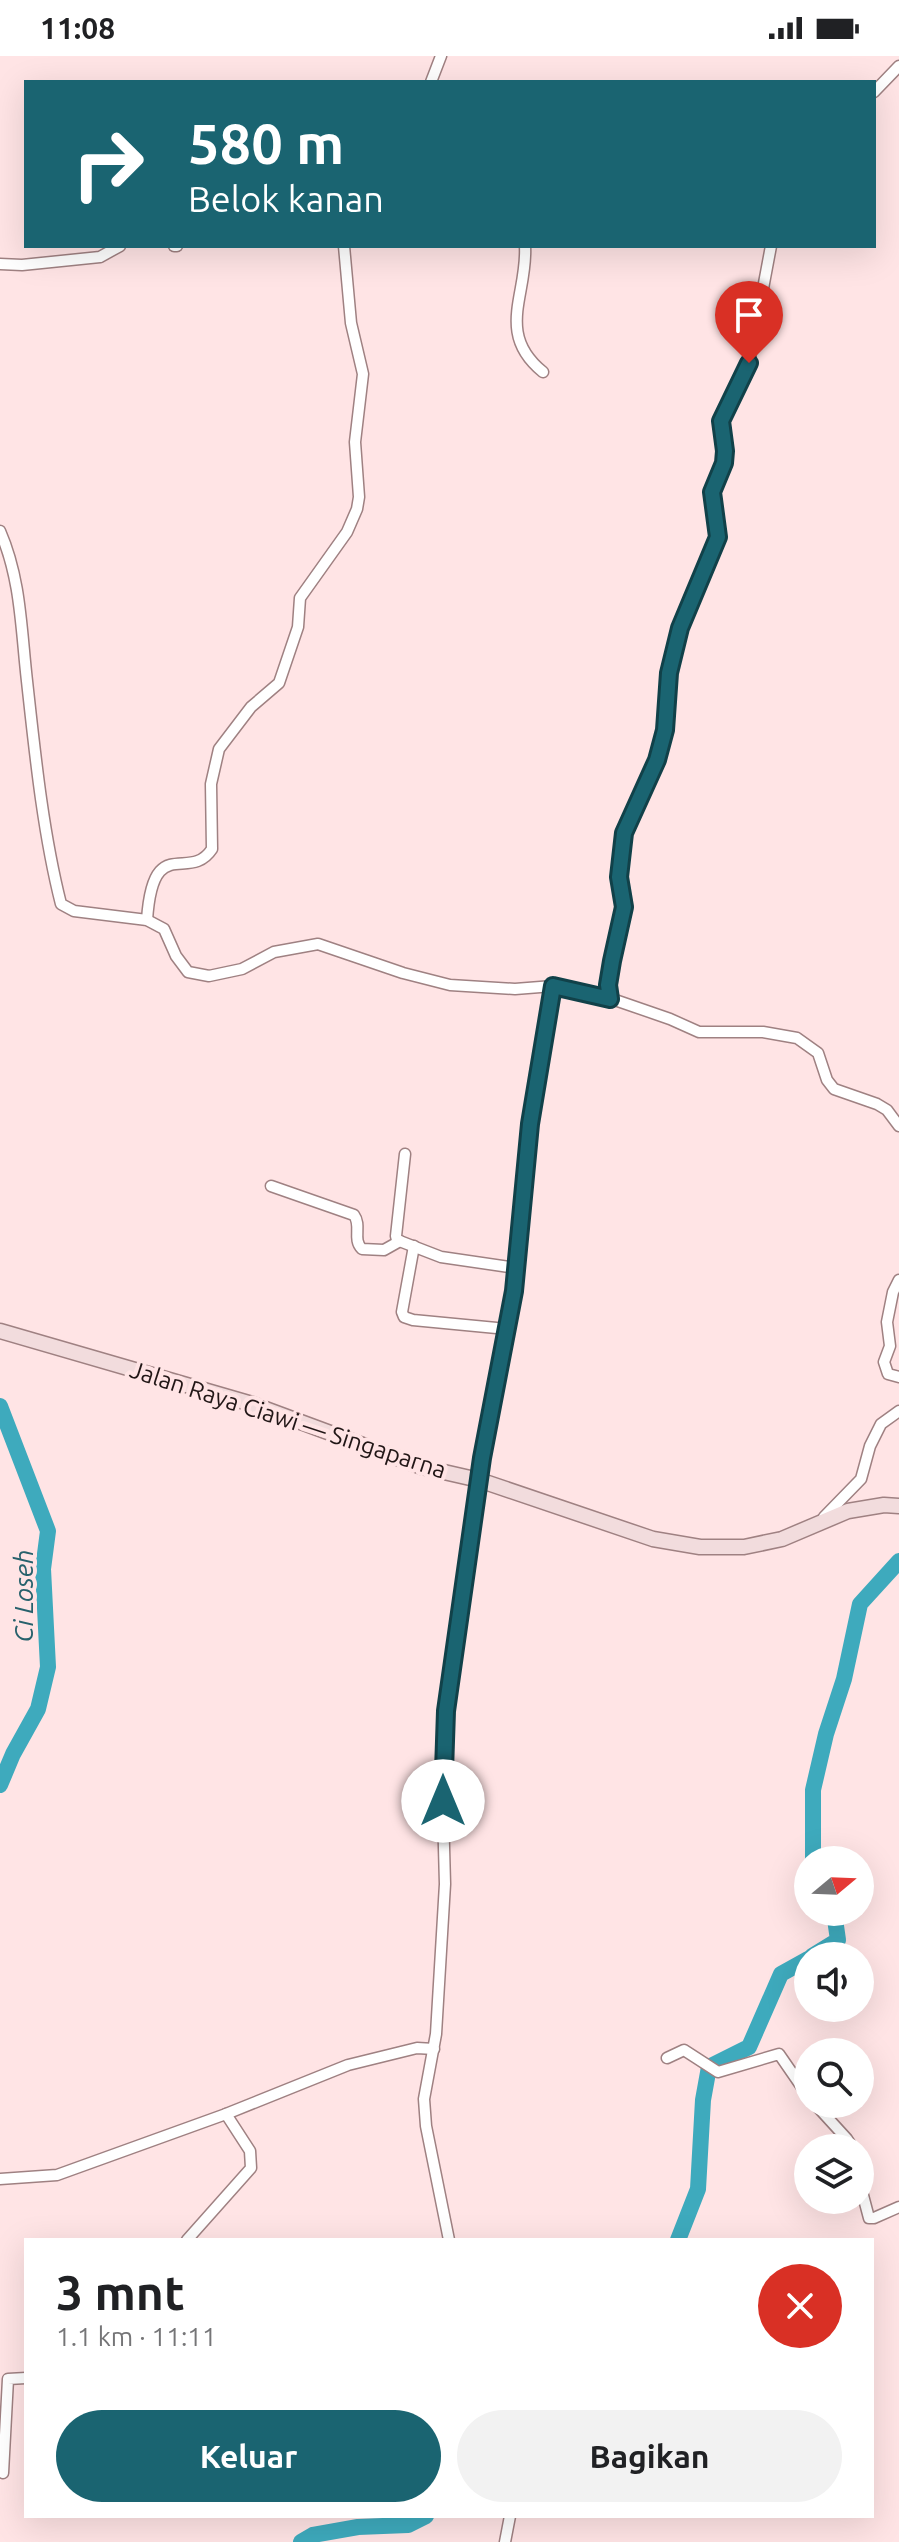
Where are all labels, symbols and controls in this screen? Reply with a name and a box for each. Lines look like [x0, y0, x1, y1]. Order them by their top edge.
text: 11:08 [40, 11, 115, 45]
icon: right [56, 112, 160, 216]
text: 580 m [188, 112, 344, 175]
text: Belok kanan [188, 178, 384, 219]
pin [715, 281, 783, 363]
icon: arrive [727, 293, 771, 337]
street label: Jalan Raya Ciawi — Singaparna [127, 1356, 450, 1483]
water label: Ci Loseh [9, 1549, 38, 1643]
position arrow [401, 1759, 485, 1843]
north arrow [794, 1846, 874, 1926]
map controls [794, 1846, 874, 2214]
button: sound [794, 1942, 874, 2022]
button: search [794, 2038, 874, 2118]
button: layers [794, 2134, 874, 2214]
button: close [758, 2264, 842, 2348]
text: 3 mnt [56, 2265, 185, 2319]
text: 1.1 km · 11:11 [56, 2322, 217, 2351]
button: Keluar [56, 2410, 441, 2502]
button: Bagikan [457, 2410, 842, 2502]

